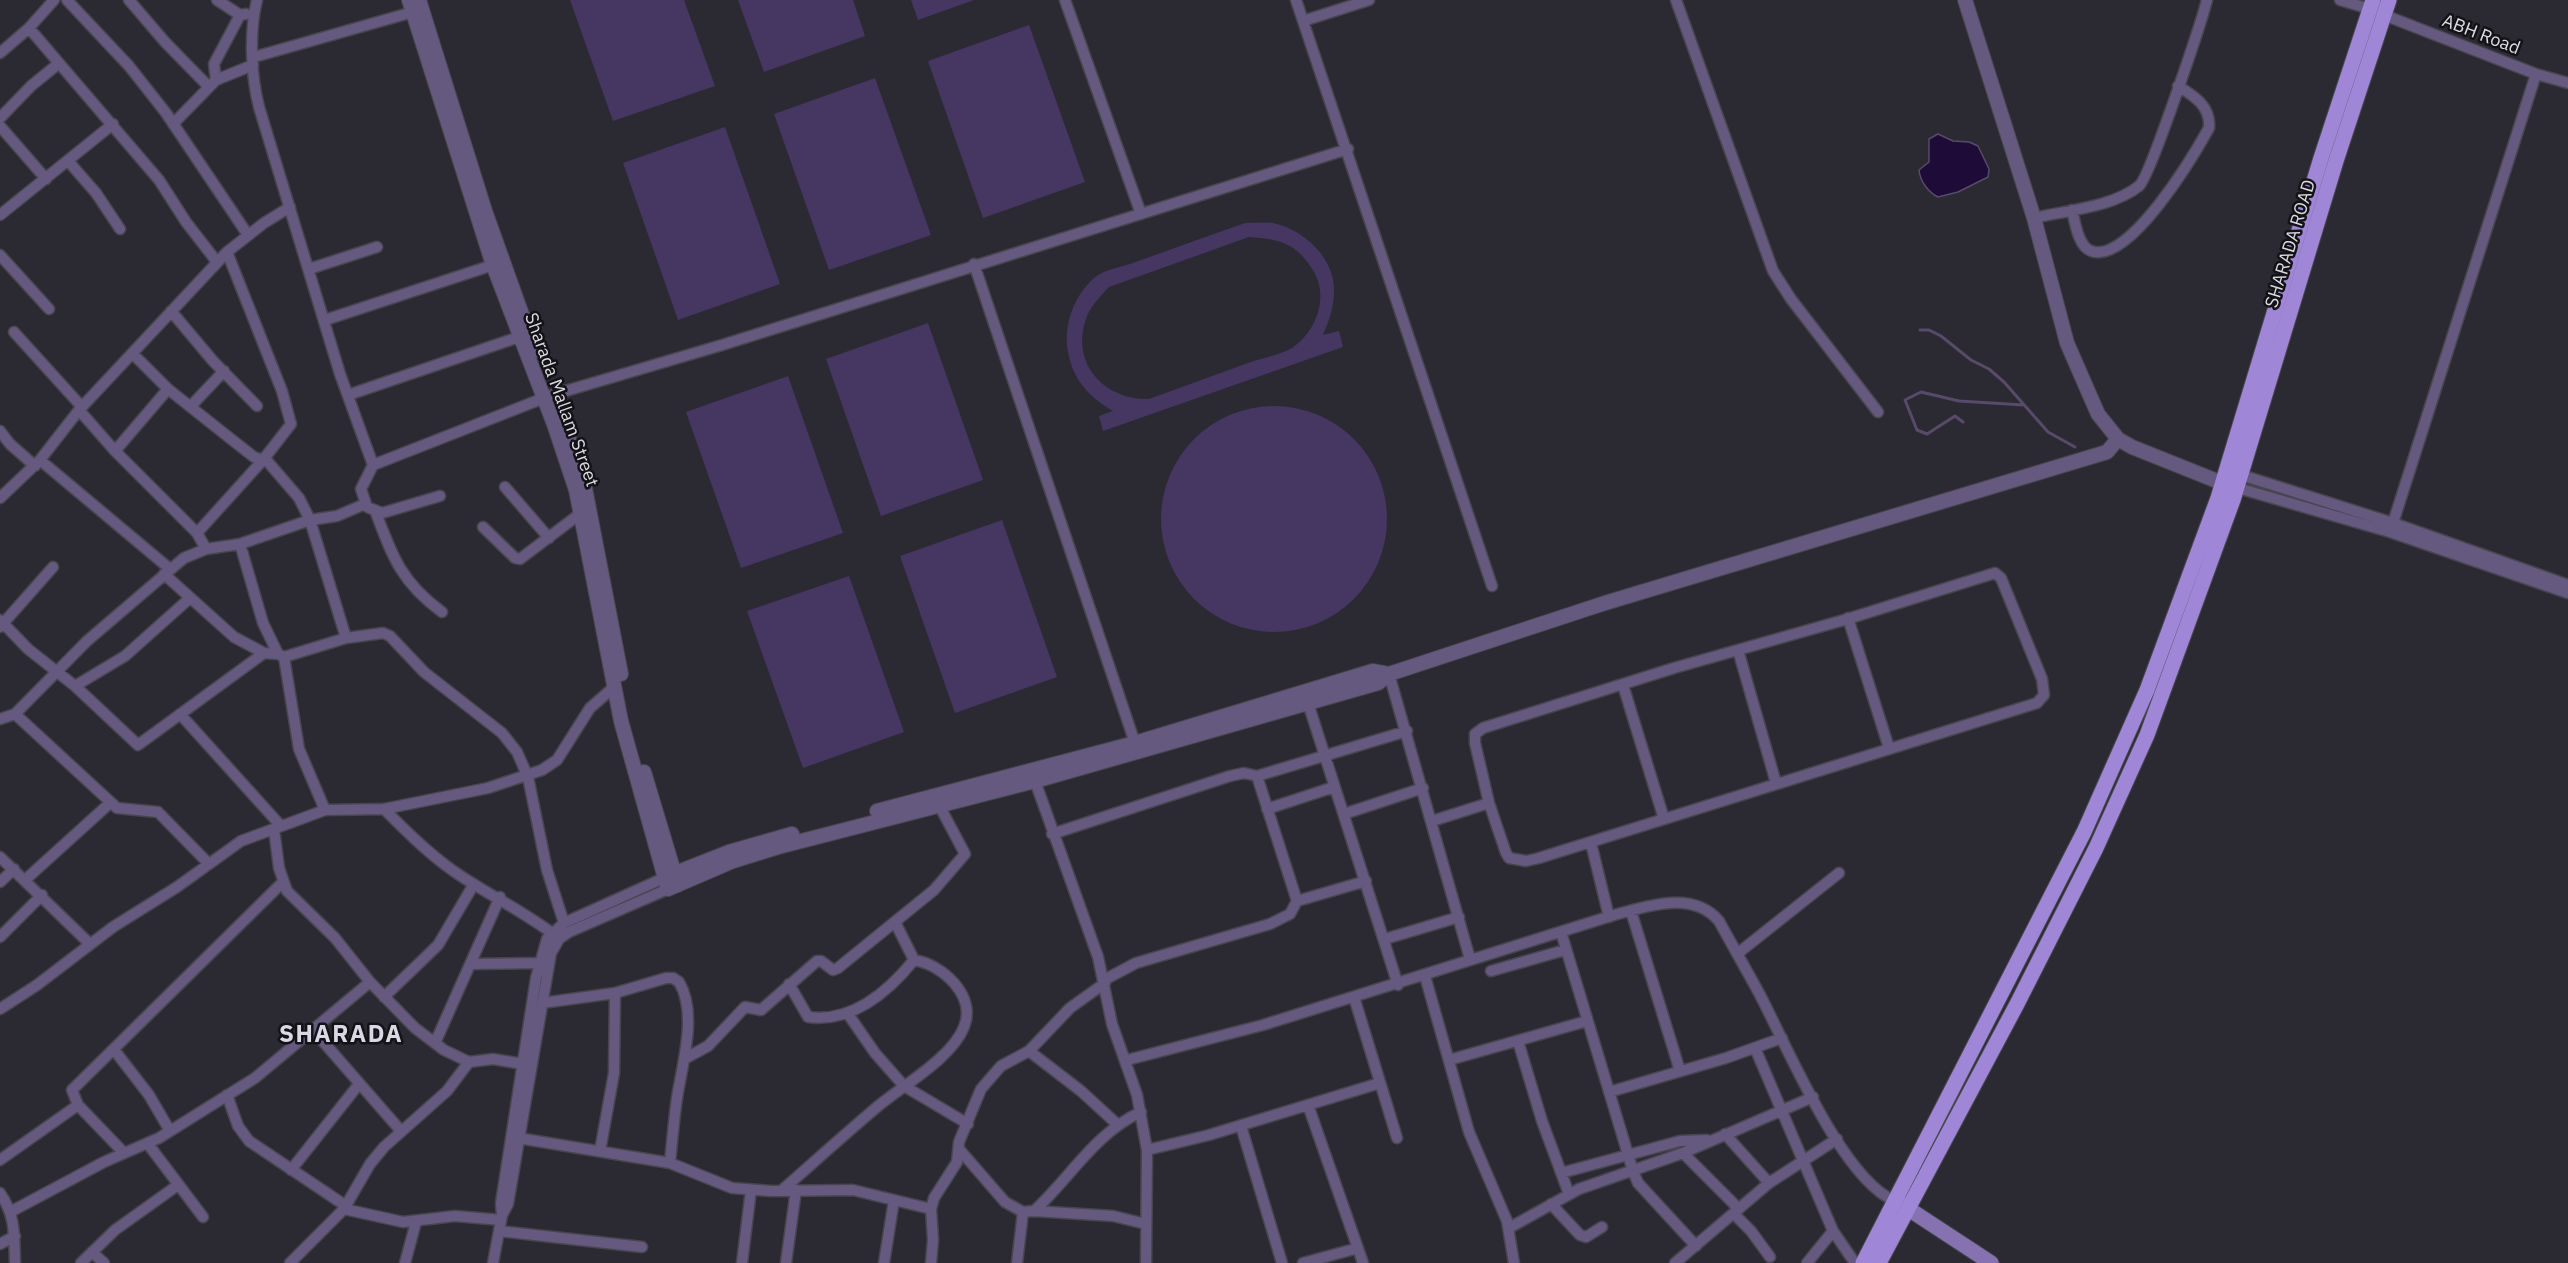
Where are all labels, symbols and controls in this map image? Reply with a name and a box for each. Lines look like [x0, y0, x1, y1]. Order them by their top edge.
street label: ABH Road [2439, 10, 2523, 60]
street label: SHARADA ROAD [2261, 177, 2321, 311]
street label: Sharada Mallam Street [519, 310, 603, 490]
district label: SHARADA [279, 1021, 403, 1049]

